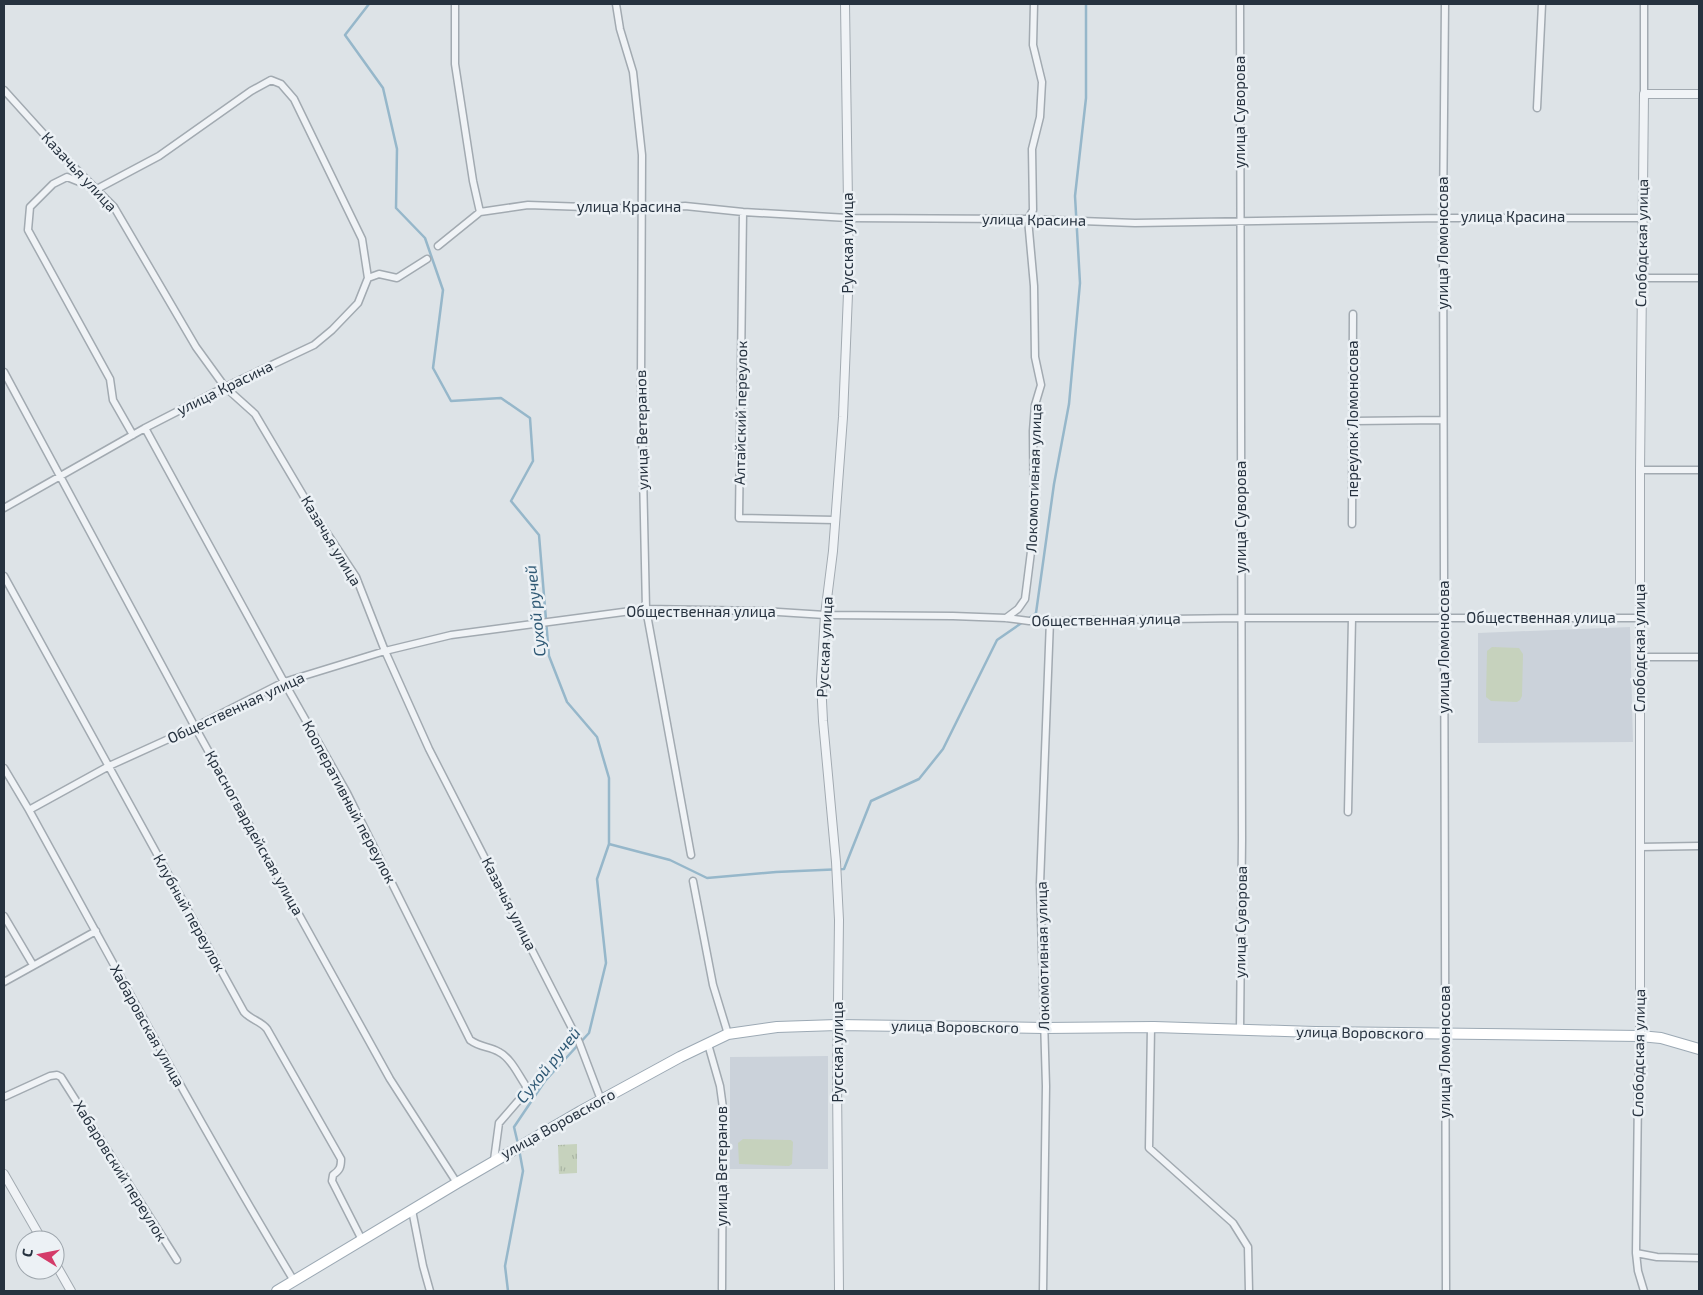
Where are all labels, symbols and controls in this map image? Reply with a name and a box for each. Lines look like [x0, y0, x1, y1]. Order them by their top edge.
street label: улица Суворова [1230, 56, 1249, 168]
street label: Казачья улица [38, 128, 121, 215]
street label: улица Ломоносова [1433, 176, 1452, 310]
street label: Слободская улица [1631, 179, 1652, 307]
street label: Русская улица [838, 192, 857, 294]
street label: улица Красина [577, 197, 681, 216]
street label: улица Красина [1461, 207, 1565, 226]
street label: улица Красина [982, 209, 1086, 230]
street label: переулок Ломоносова [1343, 340, 1362, 498]
street label: Алтайский переулок [730, 341, 751, 485]
street label: улица Красина [174, 356, 276, 419]
street label: улица Ветеранов [631, 370, 652, 490]
street label: Локомотивная улица [1021, 403, 1046, 553]
street label: улица Суворова [1231, 461, 1250, 573]
street label: Казачья улица [297, 492, 366, 589]
water label: Сухой ручей [520, 564, 549, 658]
street label: улица Ломоносова [1434, 580, 1453, 714]
street label: Слободская улица [1630, 584, 1649, 712]
street label: Русская улица [812, 596, 837, 698]
street label: Общественная улица [626, 602, 776, 621]
street label: Общественная улица [1466, 608, 1616, 627]
street label: Общественная улица [1031, 609, 1181, 630]
street label: Общественная улица [164, 667, 308, 748]
street label: Кооперативный переулок [298, 717, 401, 887]
street label: Красногвардейская улица [201, 747, 308, 919]
street label: Клубный переулок [149, 851, 230, 975]
street label: Казачья улица [478, 854, 541, 954]
street label: улица Суворова [1230, 866, 1251, 978]
street label: Локомотивная улица [1032, 881, 1053, 1031]
street label: Хабаровская улица [106, 961, 189, 1090]
street label: улица Ломоносова [1435, 985, 1454, 1119]
street label: Слободская улица [1628, 989, 1649, 1117]
street label: Русская улица [828, 1001, 847, 1103]
street label: улица Воровского [891, 1016, 1019, 1037]
street label: улица Воровского [1296, 1022, 1424, 1043]
water label: Сухой ручей [511, 1023, 584, 1106]
street label: улица Воровского [497, 1084, 618, 1163]
street label: Хабаровский переулок [69, 1097, 172, 1245]
street label: улица Ветеранов [712, 1106, 731, 1226]
north arrow [15, 1230, 65, 1280]
text: С [18, 1247, 36, 1258]

